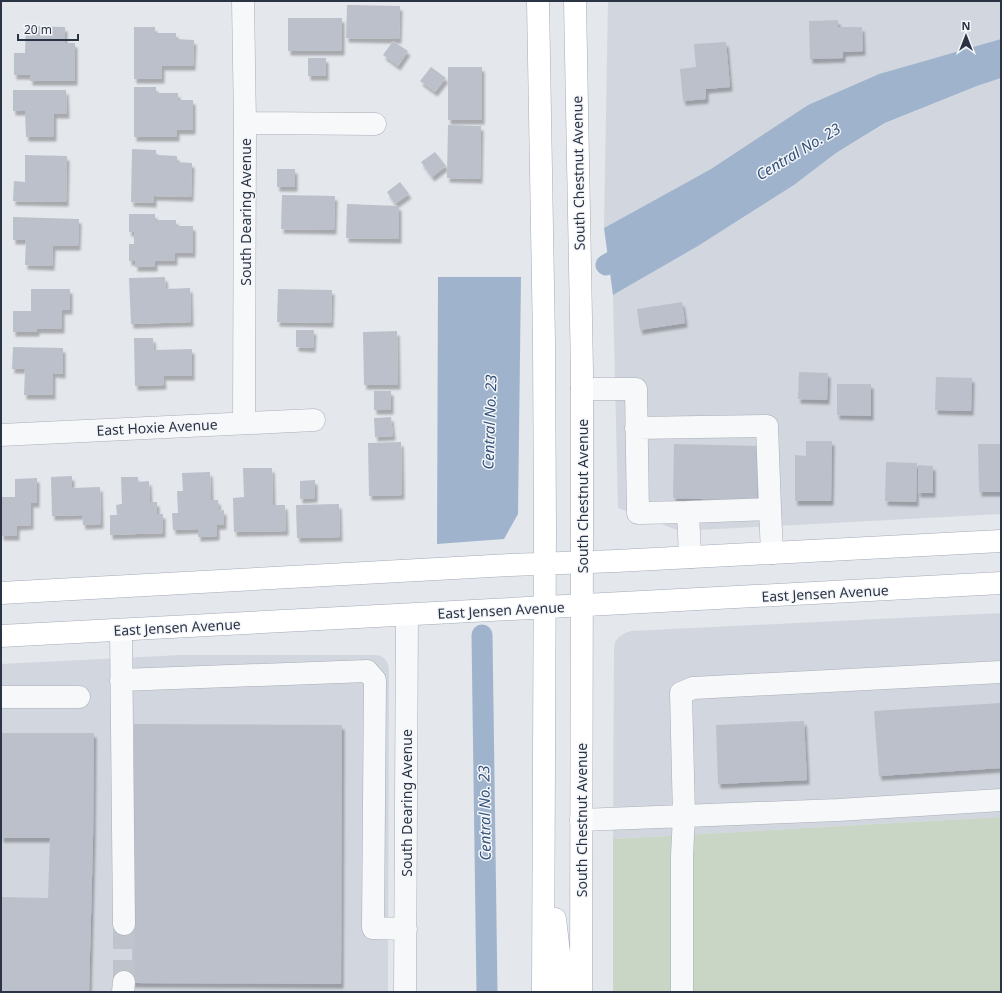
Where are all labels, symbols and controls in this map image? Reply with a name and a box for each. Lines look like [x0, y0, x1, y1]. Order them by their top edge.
scale bar [18, 16, 78, 42]
north arrow [946, 16, 986, 56]
text: N [962, 18, 970, 33]
text: 20 m [24, 21, 52, 38]
street label: South Chestnut Avenue [567, 96, 589, 250]
water label: Central No. 23 [752, 118, 844, 184]
street label: South Dearing Avenue [236, 138, 255, 286]
water label: Central No. 23 [477, 374, 501, 470]
street label: East Hoxie Avenue [96, 414, 218, 440]
street label: South Chestnut Avenue [573, 419, 592, 573]
street label: East Jensen Avenue [761, 580, 889, 606]
street label: East Jensen Avenue [437, 597, 565, 623]
street label: East Jensen Avenue [113, 614, 241, 640]
street label: South Dearing Avenue [397, 729, 416, 877]
street label: South Chestnut Avenue [572, 743, 591, 897]
water label: Central No. 23 [473, 765, 495, 861]

